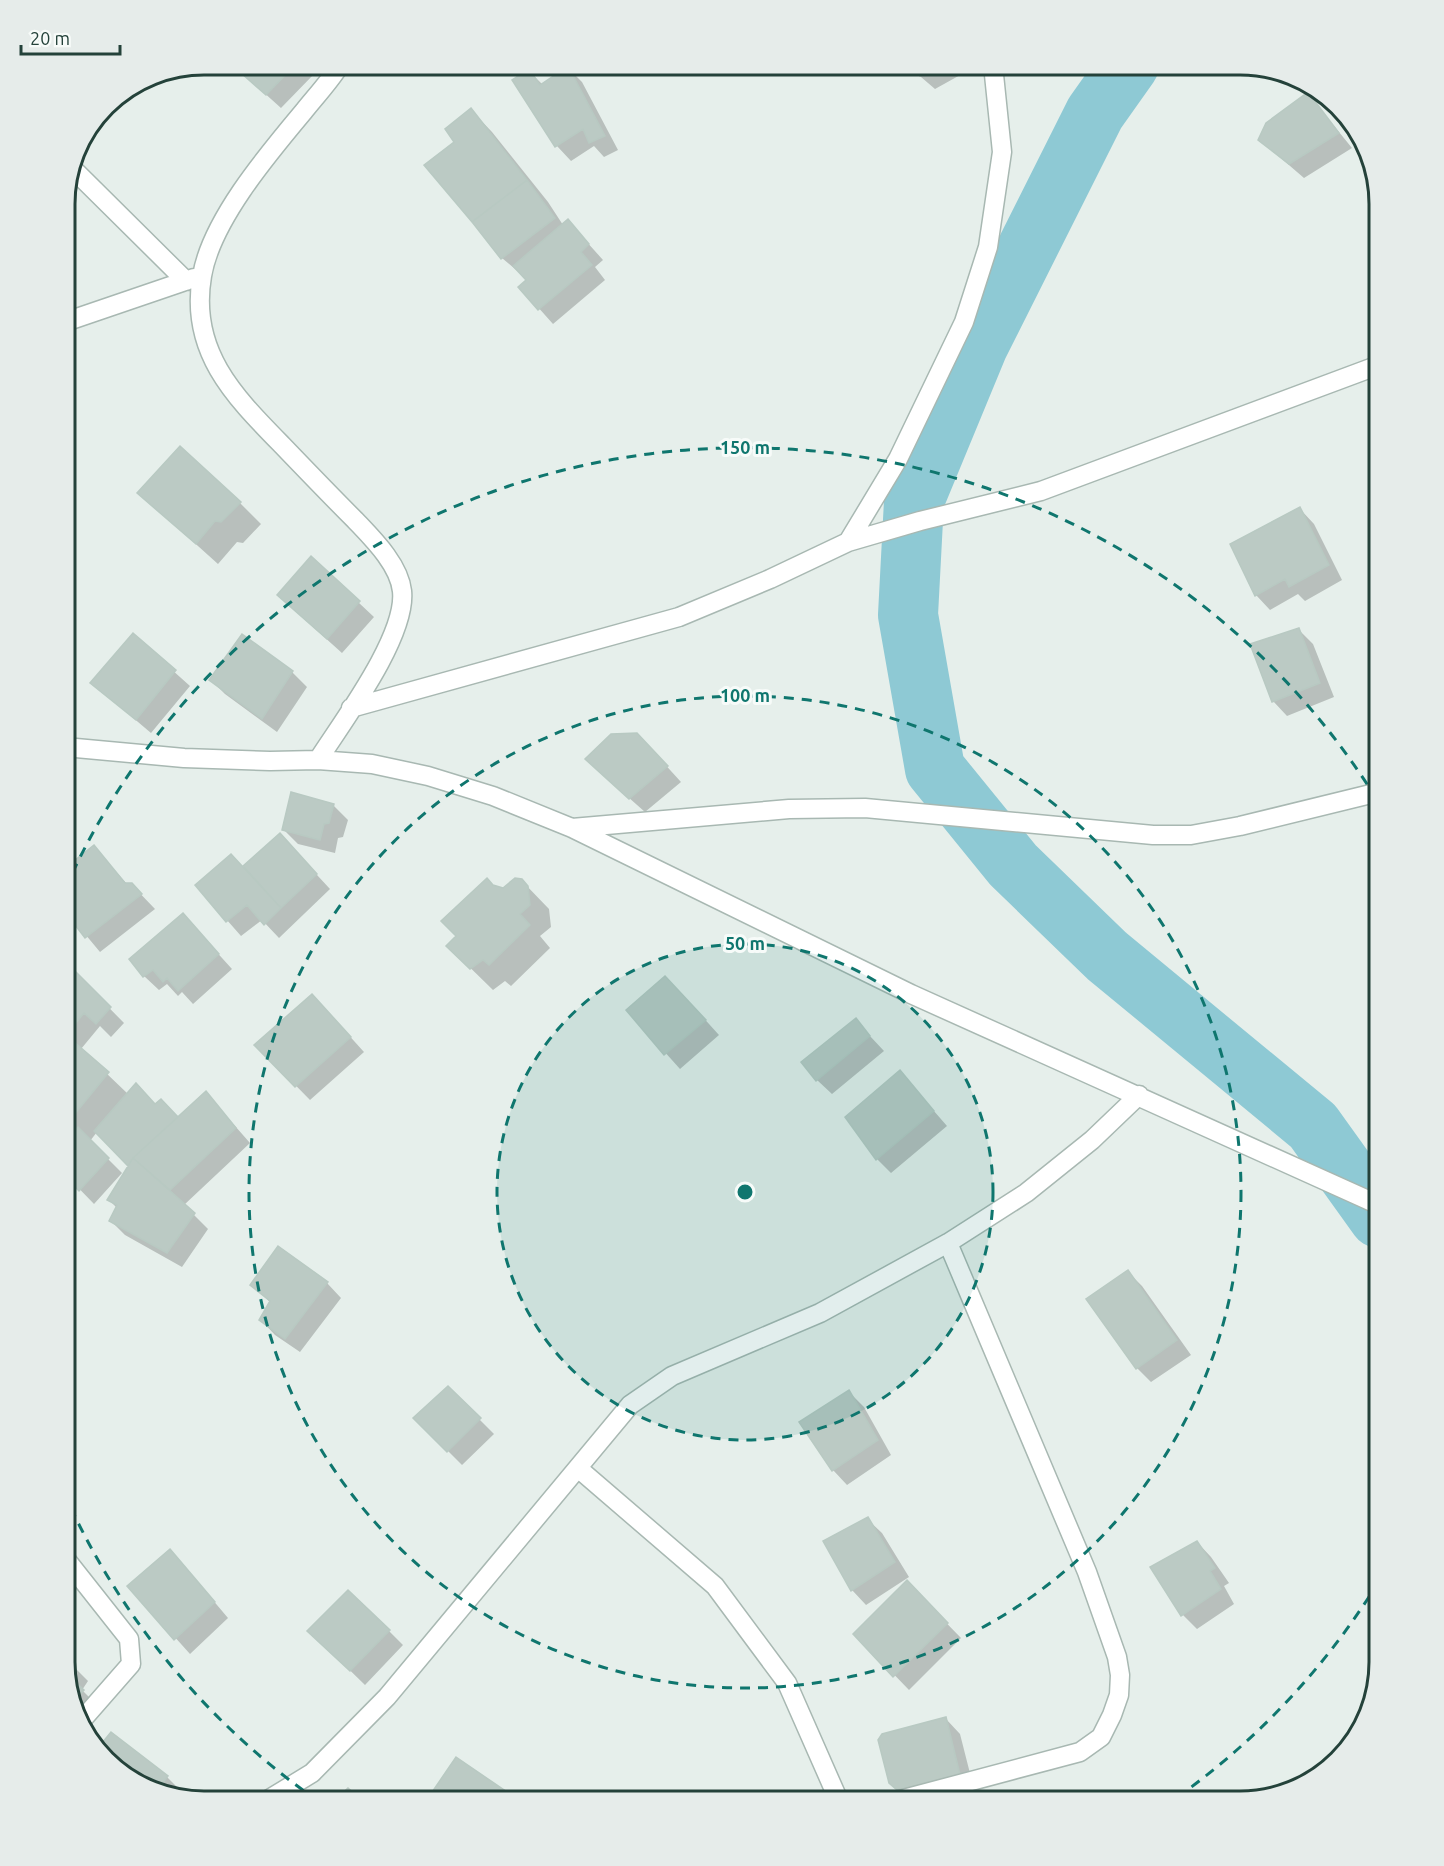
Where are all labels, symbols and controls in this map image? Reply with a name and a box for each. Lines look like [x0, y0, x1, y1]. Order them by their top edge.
scale bar [21, 18, 120, 56]
text: 20 m [30, 28, 70, 48]
text: 150 m [720, 437, 770, 457]
text: 100 m [720, 685, 770, 705]
text: 50 m [725, 933, 765, 953]
centre of rings [735, 1182, 755, 1202]

